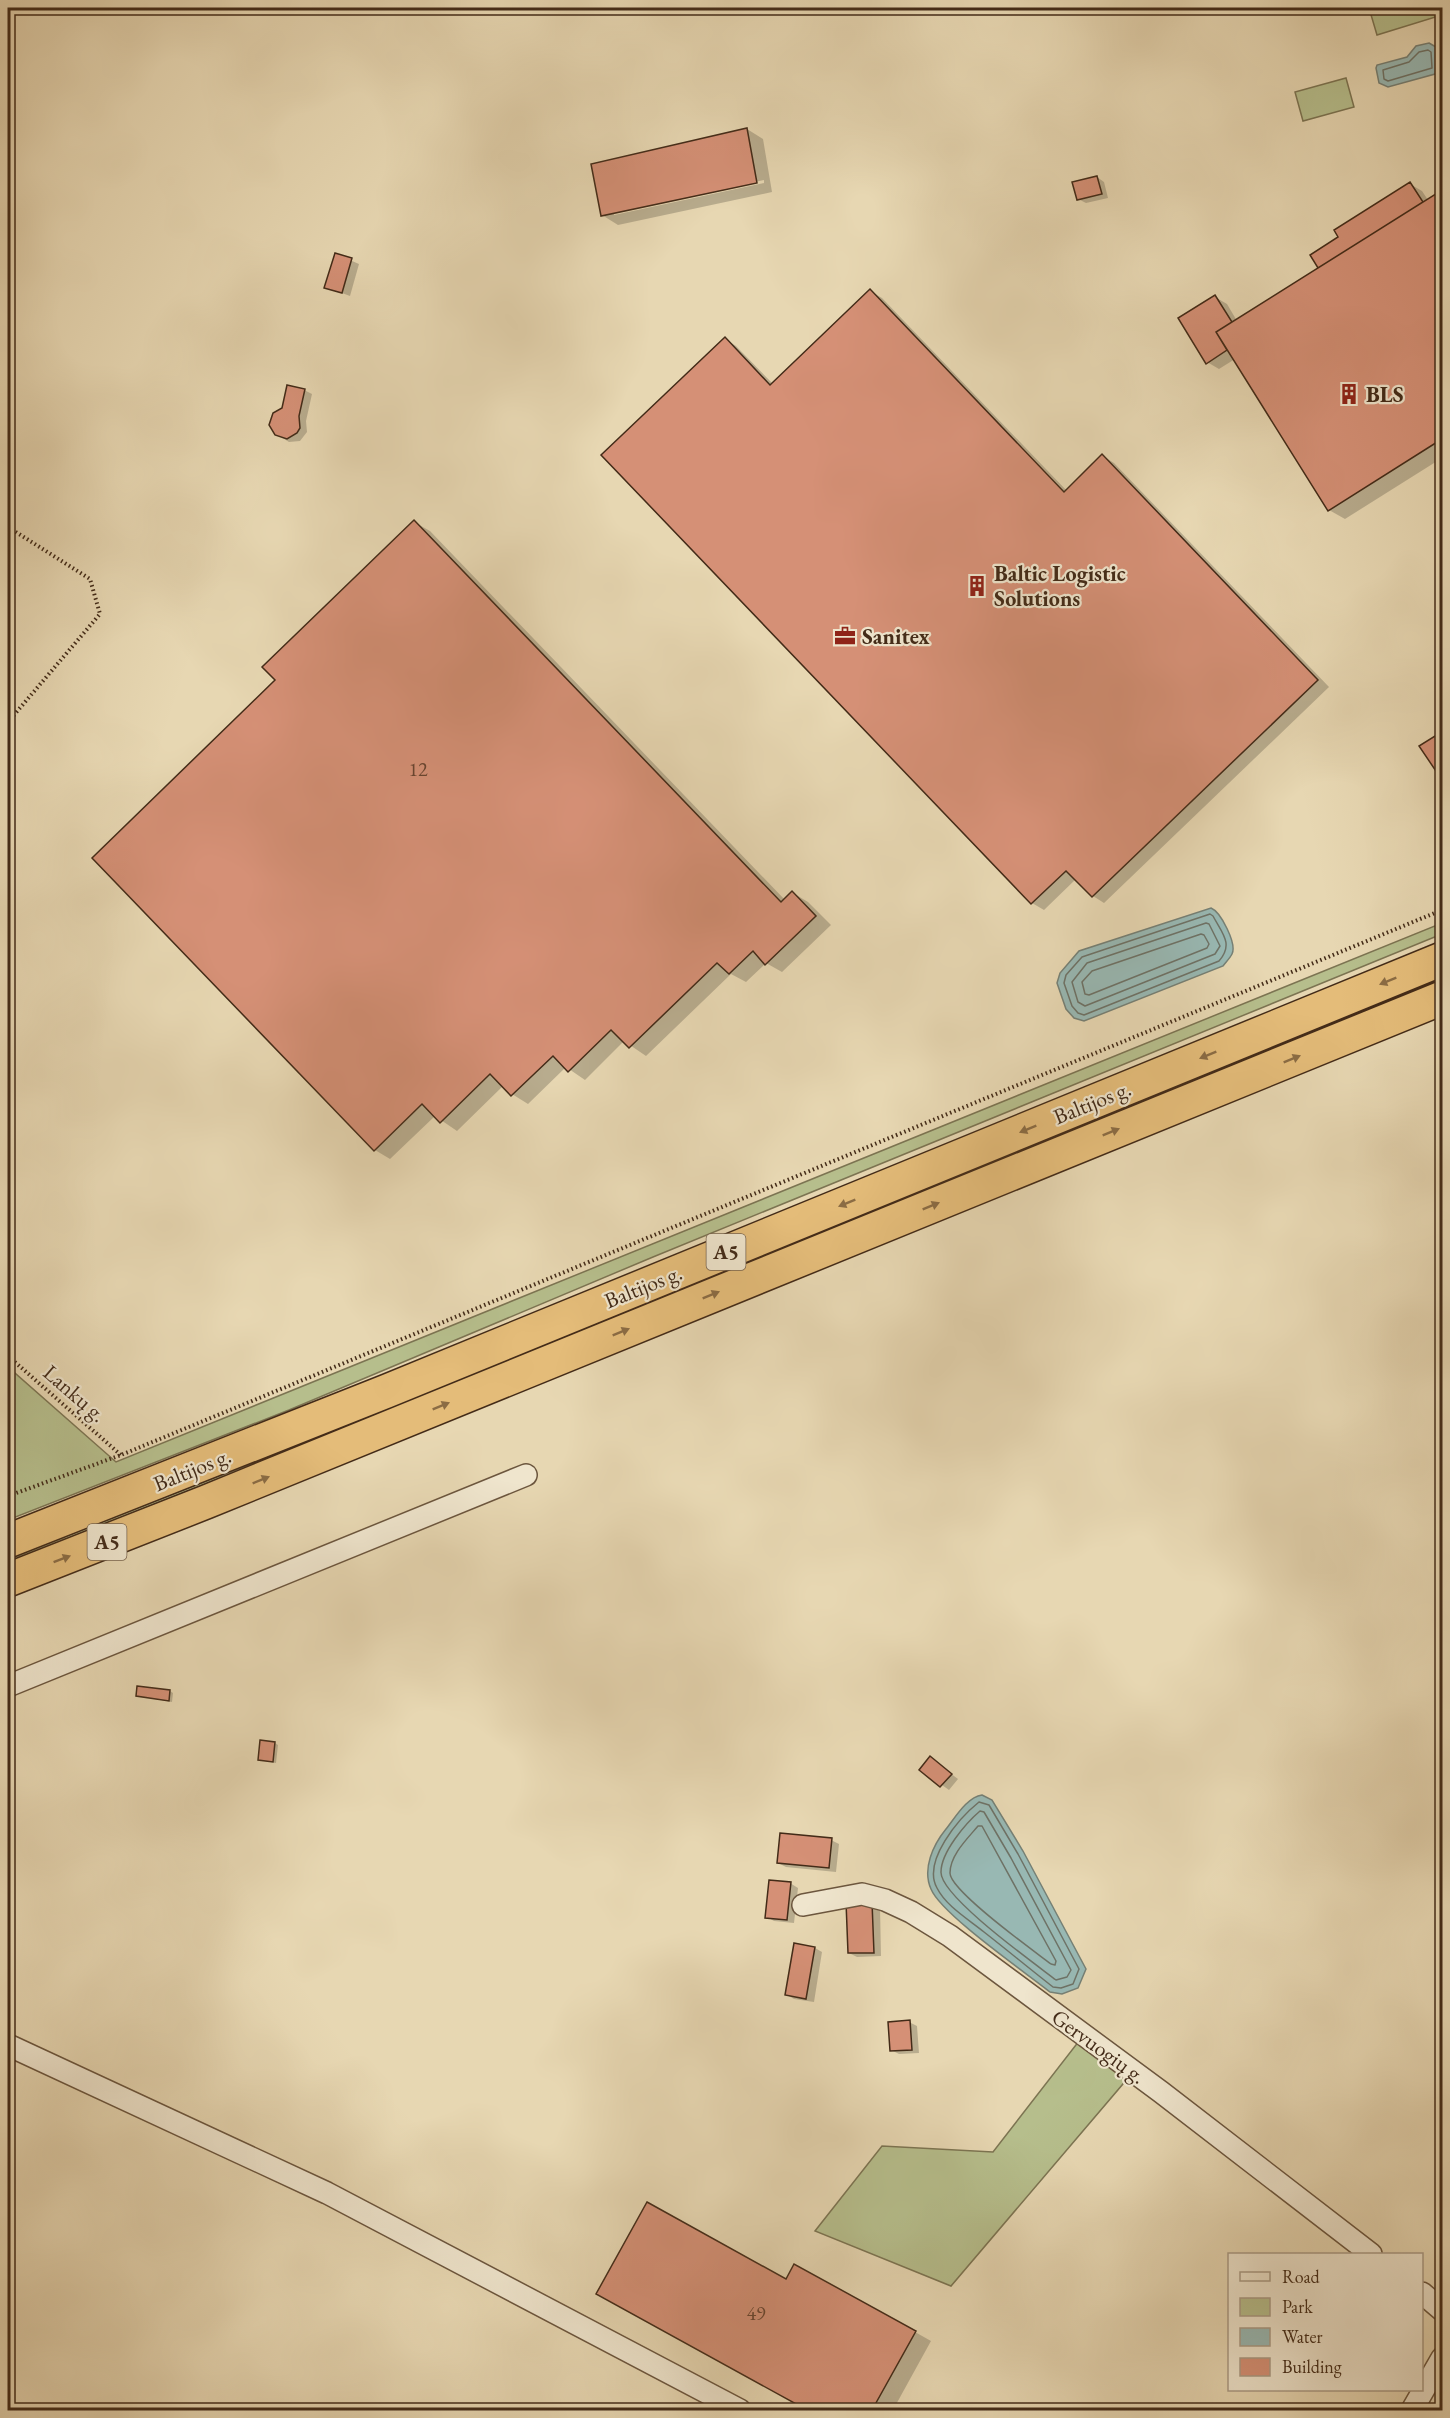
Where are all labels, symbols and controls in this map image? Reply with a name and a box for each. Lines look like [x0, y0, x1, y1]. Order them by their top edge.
place label: BLS [1366, 380, 1404, 409]
building icon: BLS [1337, 382, 1361, 406]
place label: Baltic Logistic Solutions [994, 559, 1126, 613]
building icon: Baltic Logistic Solutions [965, 574, 989, 598]
place label: Sanitex [862, 622, 930, 651]
office icon: Sanitex [833, 624, 857, 648]
house number: 12 [408, 756, 428, 782]
one-way arrow [1379, 976, 1397, 986]
one-way arrow [1199, 1051, 1217, 1060]
one-way arrow [1283, 1054, 1301, 1063]
street label: Baltijos g. [1049, 1074, 1135, 1131]
one-way arrow [1018, 1124, 1036, 1134]
one-way arrow [1103, 1127, 1121, 1137]
one-way arrow [838, 1199, 856, 1208]
one-way arrow [922, 1201, 940, 1211]
road number: A5 [706, 1234, 746, 1270]
street label: Baltijos g. [600, 1258, 686, 1315]
one-way arrow [702, 1290, 720, 1299]
one-way arrow [613, 1327, 631, 1337]
street label: Lankų g. [37, 1358, 112, 1429]
one-way arrow [432, 1401, 450, 1410]
street label: Baltijos g. [149, 1441, 235, 1498]
one-way arrow [252, 1475, 270, 1485]
road number: A5 [88, 1524, 126, 1560]
one-way arrow [53, 1554, 71, 1564]
street label: Gervuogių g. [1046, 2002, 1152, 2090]
legend [1228, 2253, 1423, 2391]
text: Road [1282, 2265, 1321, 2288]
text: Park [1282, 2295, 1313, 2318]
house number: 49 [746, 2300, 766, 2326]
text: Water [1282, 2325, 1323, 2348]
text: Building [1282, 2355, 1342, 2378]

